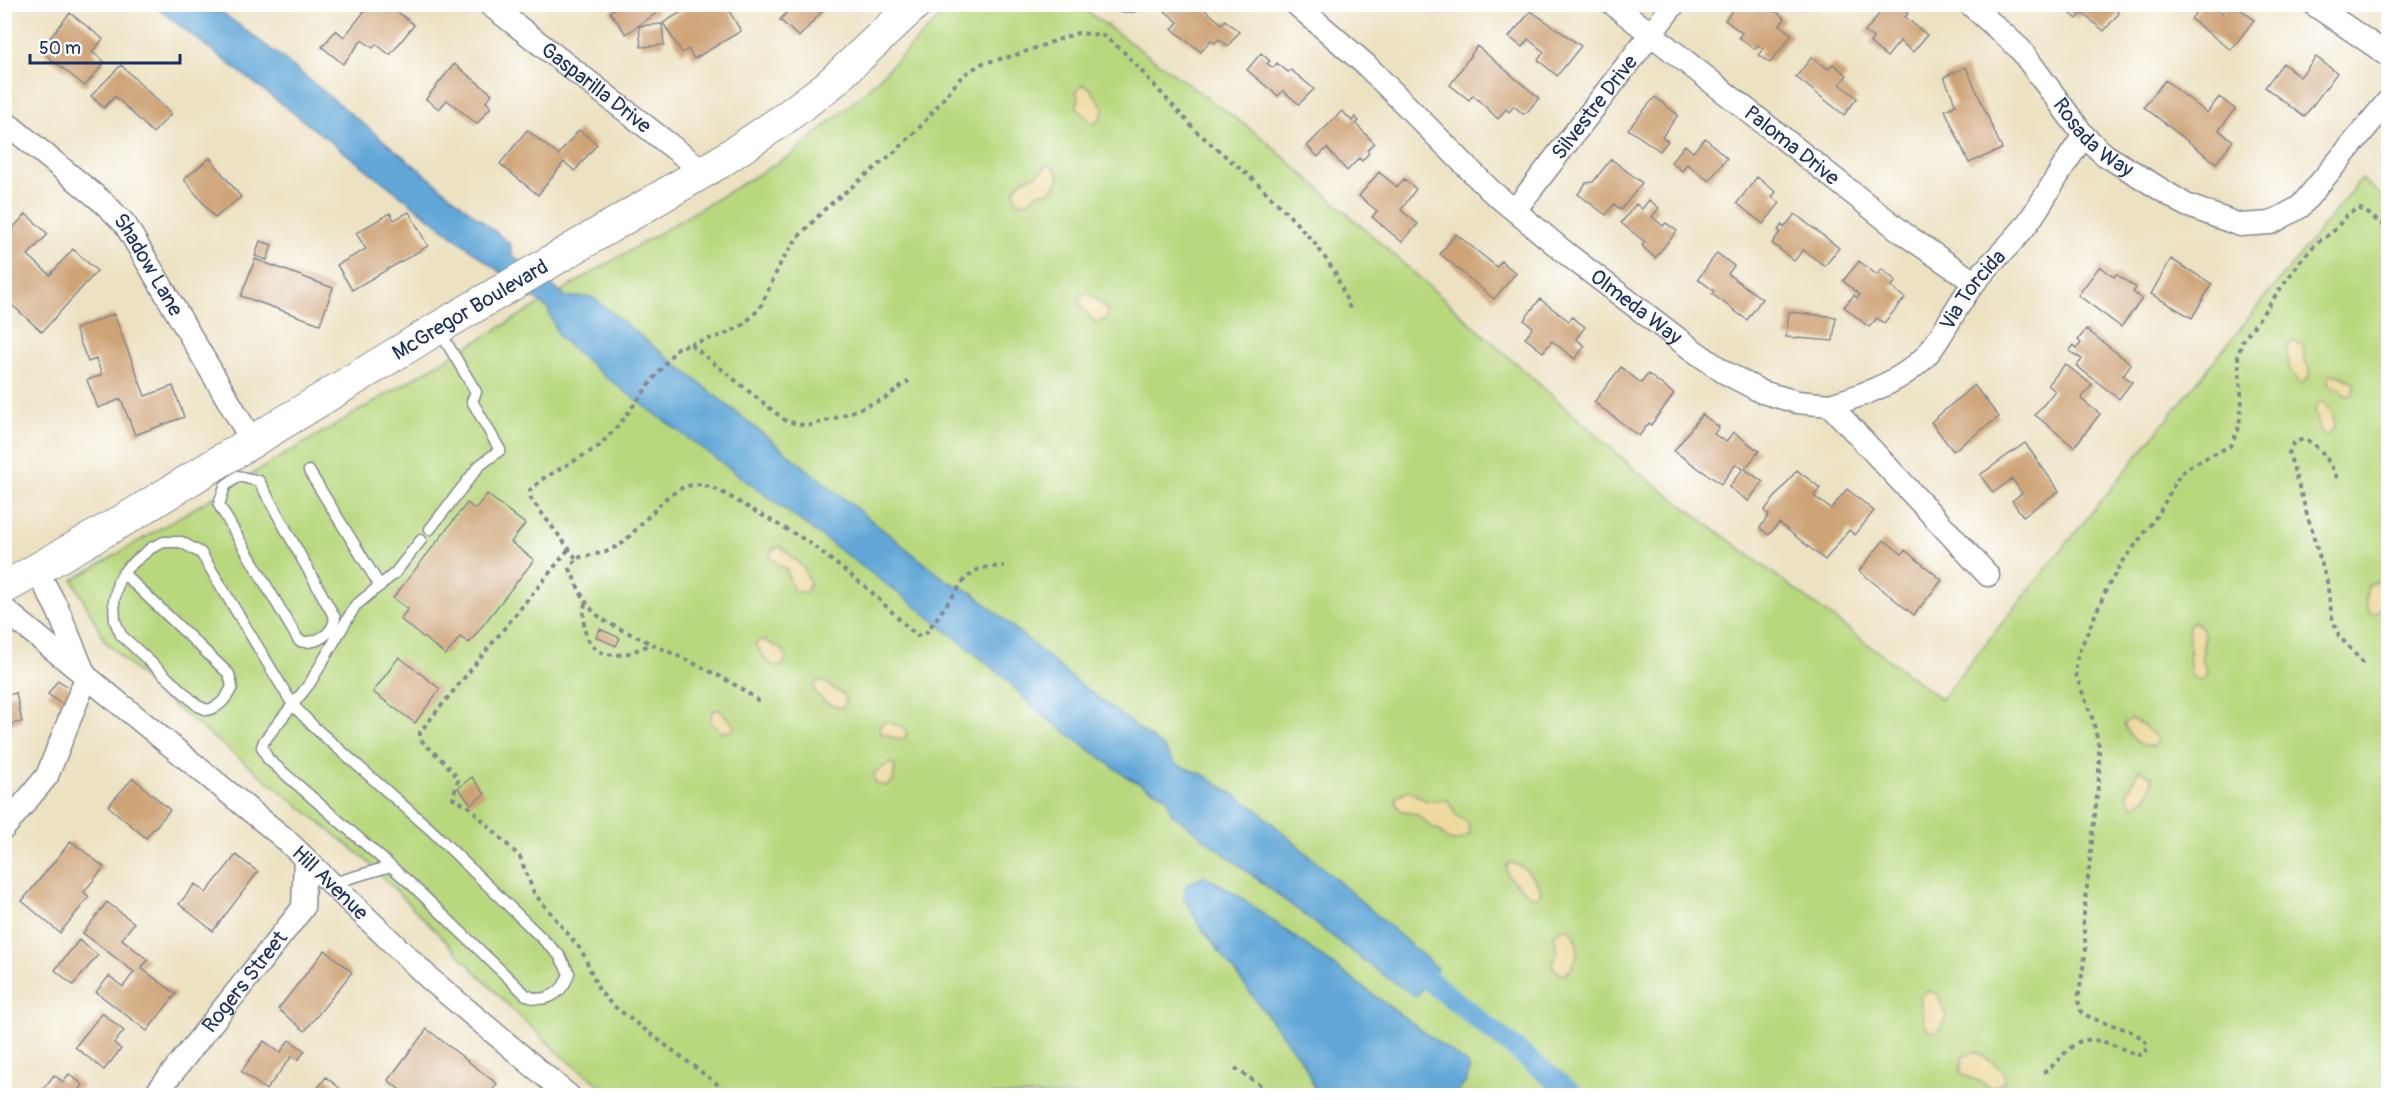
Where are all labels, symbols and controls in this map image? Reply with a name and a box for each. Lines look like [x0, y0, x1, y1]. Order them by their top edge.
scale bar [30, 27, 180, 65]
street label: Gasparilla Drive [535, 36, 657, 140]
text: 50 m [39, 37, 81, 60]
street label: Silvestre Drive [1546, 49, 1644, 165]
street label: Rosada Way [2047, 93, 2139, 183]
street label: Paloma Drive [1739, 100, 1845, 192]
street label: Shadow Lane [108, 207, 189, 322]
street label: Via Torcida [1934, 244, 2012, 335]
street label: McGregor Boulevard [387, 253, 553, 367]
street label: Olmeda Way [1584, 263, 1687, 351]
street label: Hill Avenue [286, 840, 374, 927]
street label: Rogers Street [196, 925, 294, 1038]

